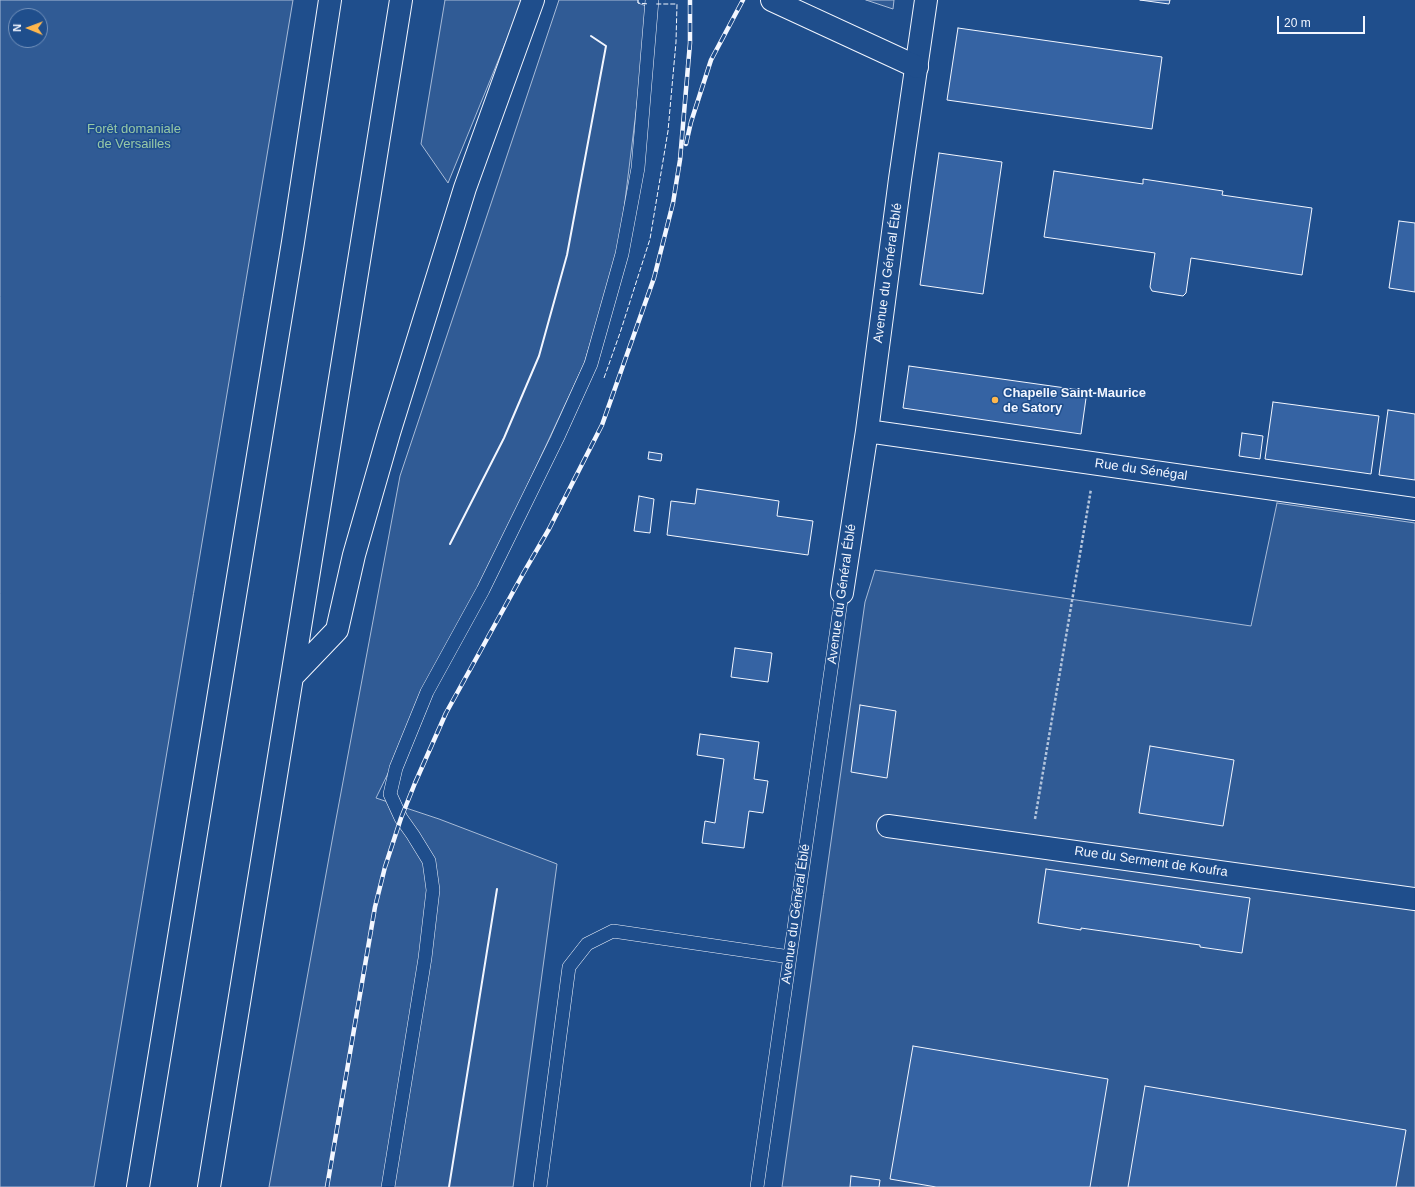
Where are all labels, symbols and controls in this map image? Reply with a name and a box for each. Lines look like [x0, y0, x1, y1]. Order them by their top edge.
north arrow [8, 8, 48, 48]
scale bar [1279, 8, 1367, 34]
text: 20 m [1284, 16, 1311, 30]
text: N [11, 24, 23, 32]
park label: Forêt domaniale de Versailles [87, 121, 181, 152]
street label: Avenue du Général Éblé [870, 202, 906, 344]
place label: Chapelle Saint-Maurice de Satory [1003, 385, 1146, 416]
marker: Chapelle Saint-Maurice de Satory [990, 395, 1000, 405]
street label: Rue du Sénégal [1094, 456, 1188, 484]
street label: Avenue du Général Éblé [824, 523, 860, 665]
street label: Avenue du Général Éblé [778, 843, 814, 985]
street label: Rue du Serment de Koufra [1073, 844, 1229, 880]

